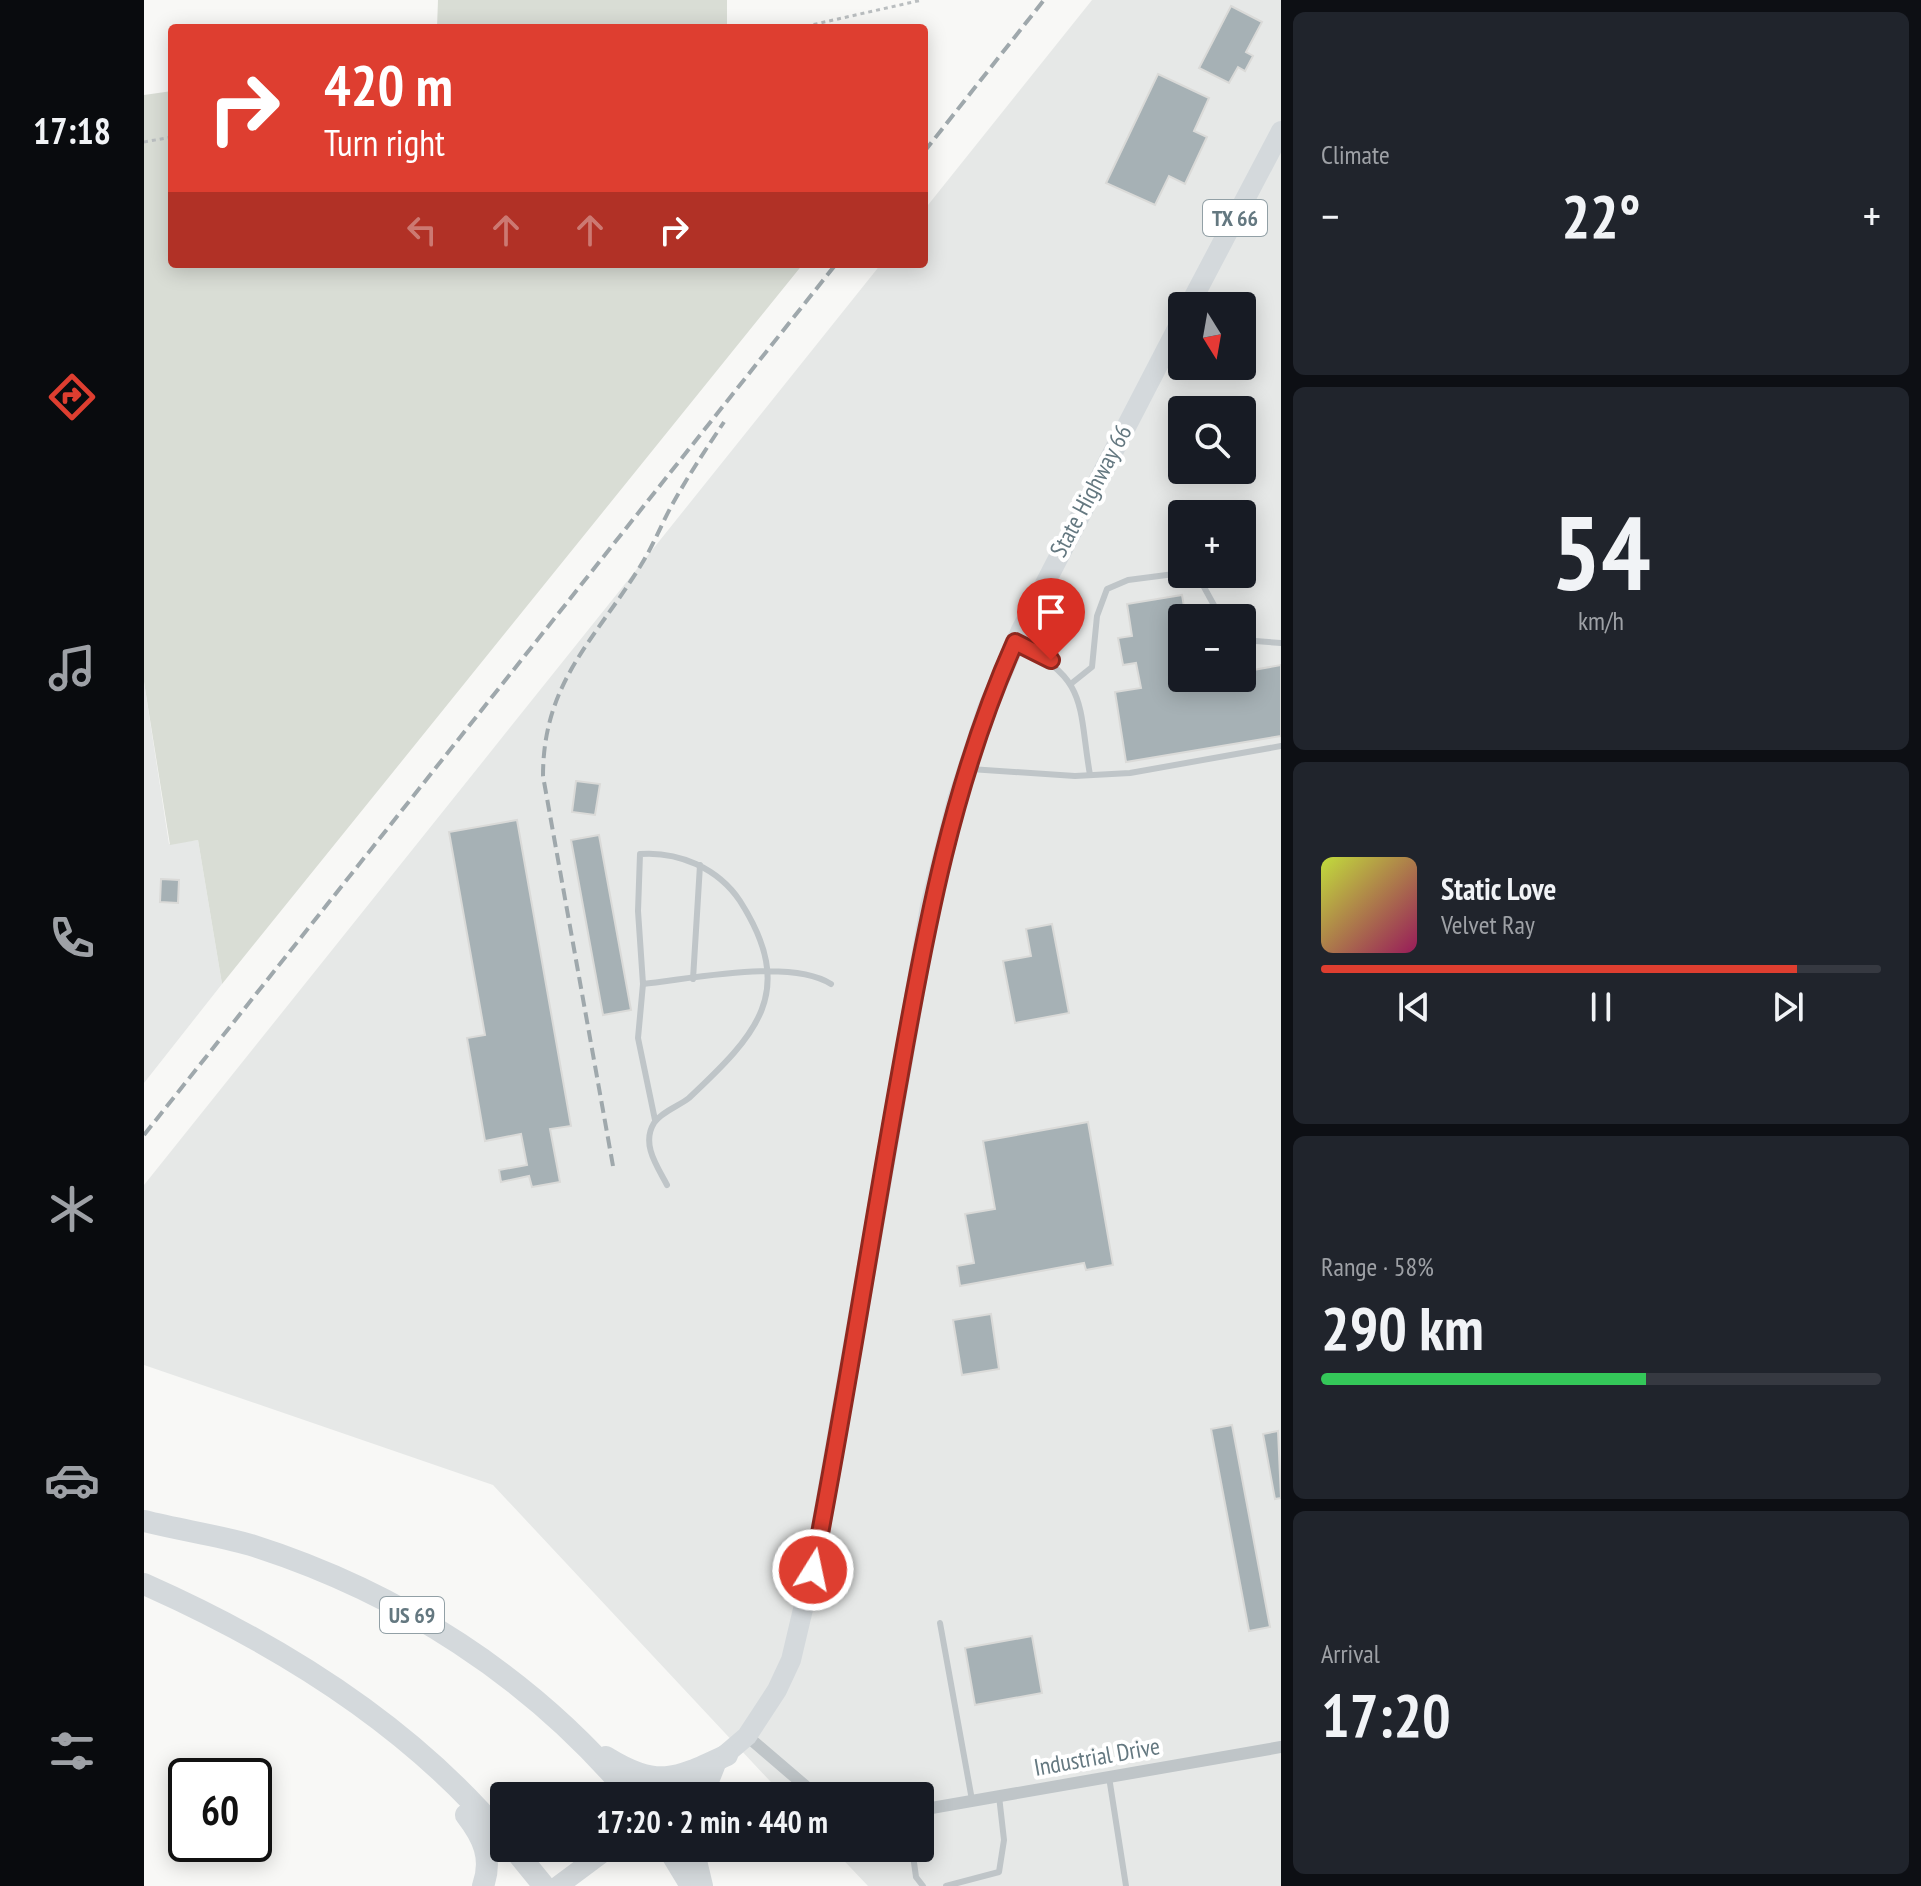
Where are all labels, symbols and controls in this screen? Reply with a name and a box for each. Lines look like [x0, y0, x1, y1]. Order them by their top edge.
text: 420 m [324, 49, 453, 121]
icon: right [192, 56, 296, 160]
text: 17:18 [33, 107, 111, 154]
text: Turn right [324, 119, 445, 166]
text: Climate [1321, 138, 1390, 171]
text: 22° [1561, 177, 1641, 255]
text: − [1321, 187, 1339, 244]
text: + [1863, 187, 1881, 244]
road number: TX 66 [1203, 200, 1267, 236]
icon: left [400, 208, 444, 252]
icon: ahead [484, 208, 528, 252]
icon: ahead [568, 208, 612, 252]
icon: right [652, 208, 696, 252]
north arrow [1168, 292, 1256, 380]
map controls [1168, 292, 1256, 692]
icon: directions [44, 369, 100, 425]
button: search [1168, 396, 1256, 484]
street label: State Highway 66 [1043, 419, 1138, 562]
text: 54 [1551, 484, 1651, 619]
button: + [1168, 500, 1256, 588]
pin [1017, 578, 1085, 660]
icon: arrive [1029, 590, 1073, 634]
button: − [1168, 604, 1256, 692]
text: km/h [1578, 604, 1624, 637]
icon: music [44, 640, 100, 696]
text: Static Love [1441, 869, 1556, 908]
text: Velvet Ray [1441, 908, 1535, 941]
icon: phone [44, 910, 100, 966]
icon: previous [1392, 985, 1436, 1029]
icon: pause [1579, 985, 1623, 1029]
icon: next [1766, 985, 1810, 1029]
icon: climate [44, 1181, 100, 1237]
text: Range · 58% [1321, 1250, 1434, 1283]
text: 290 km [1321, 1289, 1484, 1367]
icon: car [44, 1452, 100, 1508]
position arrow [771, 1528, 855, 1612]
road number: US 69 [380, 1597, 444, 1633]
text: Arrival [1321, 1637, 1380, 1670]
text: 17:20 [1321, 1676, 1451, 1754]
icon: filters [44, 1723, 100, 1779]
street label: Industrial Drive [1032, 1730, 1162, 1783]
speed limit sign: 60 [168, 1758, 272, 1862]
text: 17:20 · 2 min · 440 m [596, 1802, 828, 1841]

